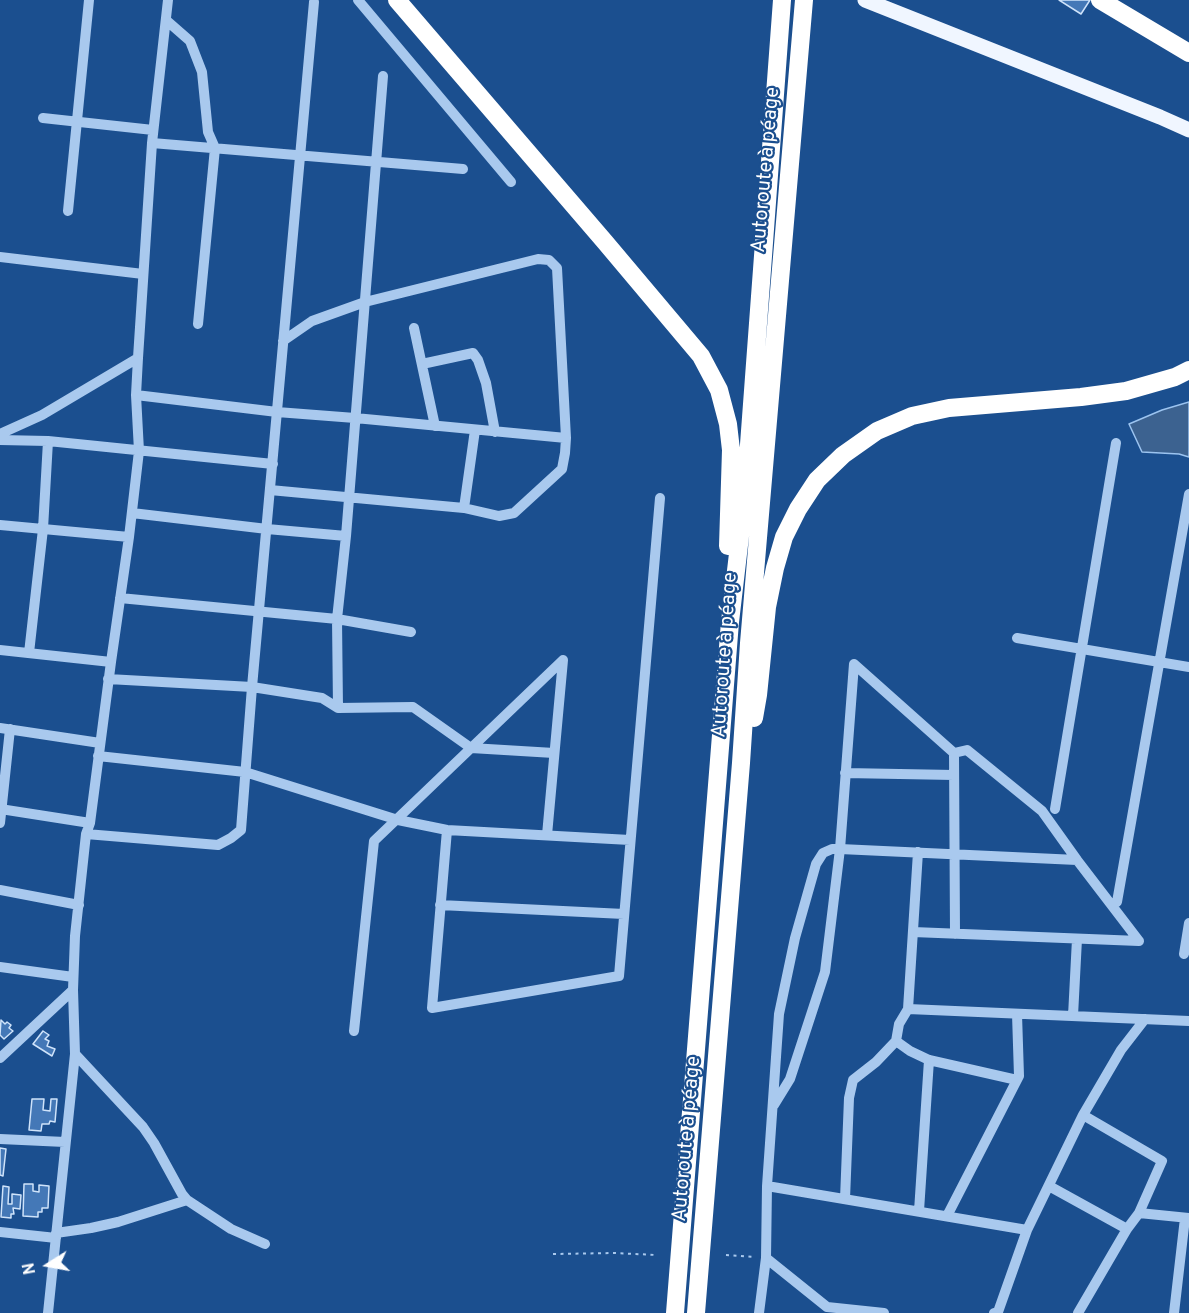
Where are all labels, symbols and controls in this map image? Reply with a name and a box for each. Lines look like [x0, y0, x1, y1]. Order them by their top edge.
street label: Autoroute à péage [748, 86, 786, 254]
street label: Autoroute à péage [708, 571, 744, 739]
street label: Autoroute à péage [669, 1055, 707, 1223]
north arrow [18, 1235, 78, 1295]
text: N [19, 1261, 41, 1276]

